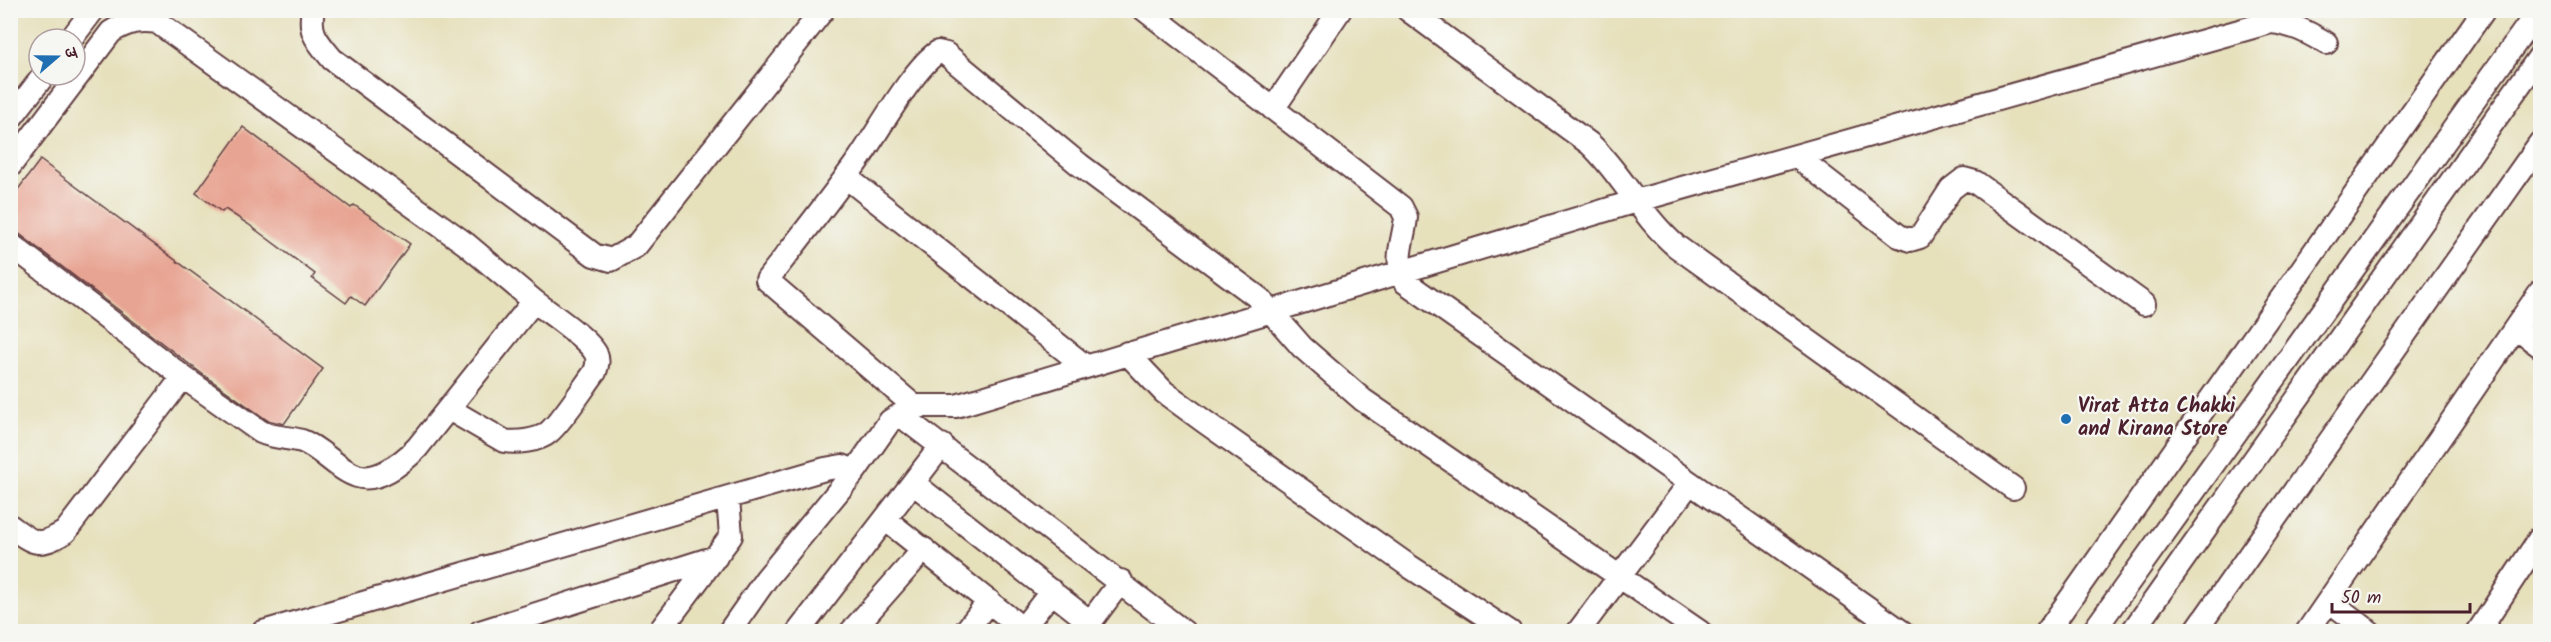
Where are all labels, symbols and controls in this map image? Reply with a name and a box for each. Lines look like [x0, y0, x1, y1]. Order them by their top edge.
north arrow [27, 27, 87, 87]
text: उ [56, 43, 84, 64]
place label: Virat Atta Chakki and Kirana Store [2078, 391, 2236, 446]
marker: Virat Atta Chakki and Kirana Store [2059, 412, 2073, 426]
scale bar [2332, 576, 2470, 614]
text: 50 m [2341, 584, 2381, 613]

